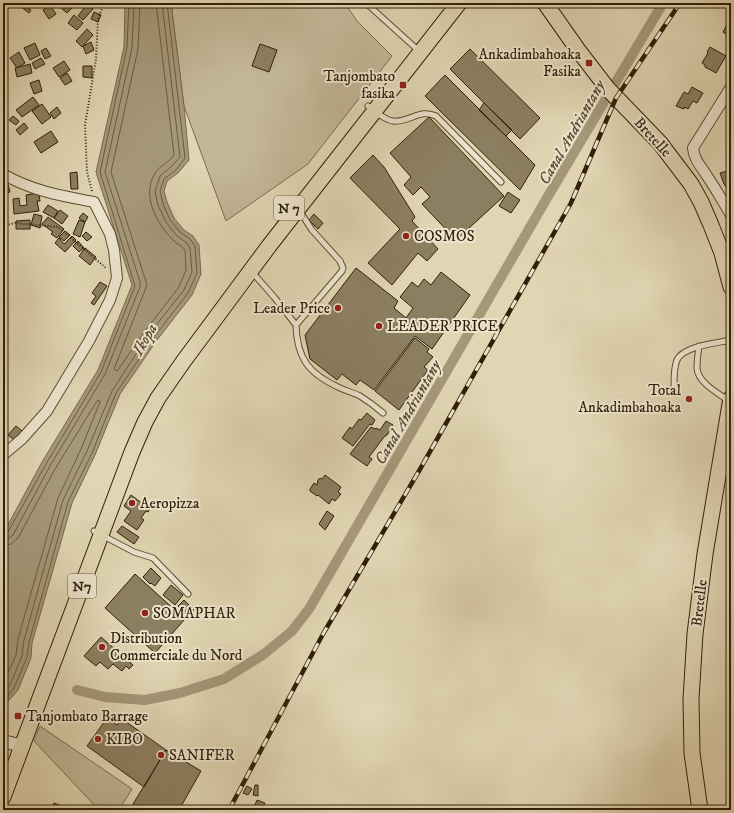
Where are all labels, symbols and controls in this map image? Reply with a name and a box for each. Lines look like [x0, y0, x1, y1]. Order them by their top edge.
place label: Ankadimbahoaka Fasika [479, 45, 582, 81]
marker: Ankadimbahoaka Fasika [584, 58, 594, 68]
place label: Tanjombato fasika [323, 67, 396, 103]
water label: Canal Andriantany [534, 75, 611, 188]
marker: Tanjombato fasika [398, 80, 408, 90]
street label: Bretelle [630, 113, 676, 161]
road number: N 7 [274, 196, 304, 220]
place label: COSMOS [414, 227, 475, 246]
marker: COSMOS [401, 231, 411, 241]
place label: Leader Price [253, 299, 330, 318]
marker: Leader Price [333, 303, 343, 313]
place label: LEADER PRICE [387, 317, 498, 336]
water label: Ikopa [127, 320, 162, 360]
marker: LEADER PRICE [374, 321, 384, 331]
water label: Canal Andriantany [370, 355, 447, 468]
place label: Total Ankadimbahoaka [579, 381, 682, 417]
marker: Total Ankadimbahoaka [684, 394, 694, 404]
place label: Aeropizza [140, 494, 200, 513]
marker: Aeropizza [127, 498, 137, 508]
road number: N7 [68, 574, 96, 598]
street label: Bretelle [687, 578, 712, 628]
place label: SOMAPHAR [153, 604, 235, 623]
marker: SOMAPHAR [140, 608, 150, 618]
place label: Distribution Commerciale du Nord [110, 629, 243, 665]
marker: Distribution Commerciale du Nord [97, 642, 107, 652]
place label: Tanjombato Barrage [26, 707, 148, 726]
marker: Tanjombato Barrage [13, 711, 23, 721]
place label: KIBO [106, 730, 143, 749]
marker: KIBO [93, 734, 103, 744]
place label: SANIFER [169, 746, 235, 765]
marker: SANIFER [156, 750, 166, 760]

